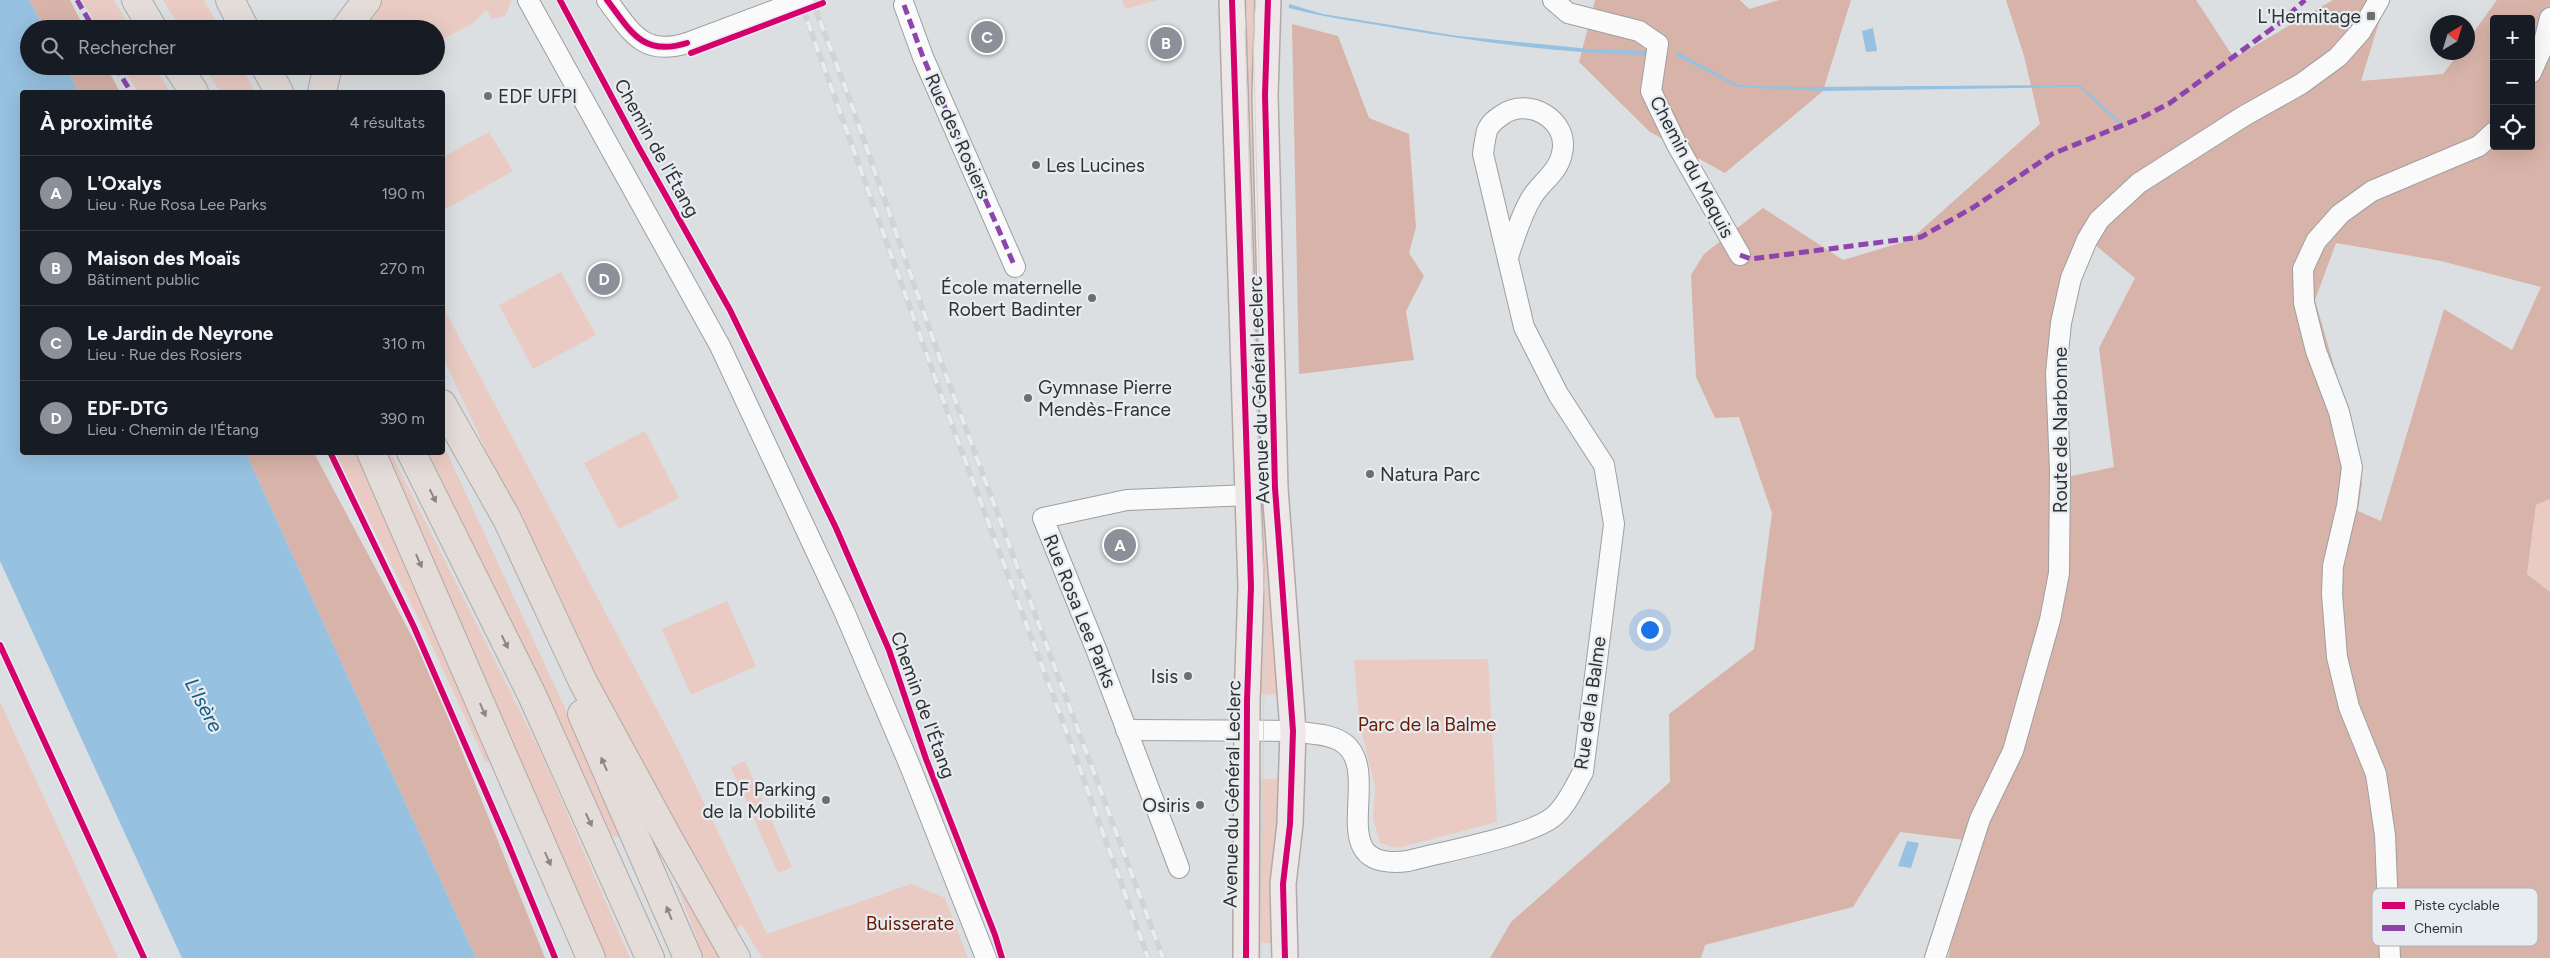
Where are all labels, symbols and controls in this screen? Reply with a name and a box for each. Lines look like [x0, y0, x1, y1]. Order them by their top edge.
place label: L'Hermitage [2257, 5, 2361, 28]
marker: L'Hermitage [2365, 10, 2377, 22]
north arrow [2430, 15, 2475, 60]
map controls [2490, 15, 2535, 150]
button: + [2490, 15, 2535, 60]
pin: C [971, 18, 1003, 56]
search box [20, 20, 445, 75]
pin: B [1150, 24, 1182, 62]
icon: search [38, 34, 66, 62]
text: Rechercher [78, 36, 176, 59]
button: − [2490, 60, 2535, 105]
street label: Rue des Rosiers [920, 70, 996, 202]
street label: Chemin de l'Étang [609, 75, 705, 221]
place label: EDF UFPI [498, 85, 577, 108]
marker: EDF UFPI [482, 90, 494, 102]
street label: Chemin du Maquis [1645, 92, 1739, 242]
button: locate [2490, 105, 2535, 150]
text: À proximité [40, 110, 153, 135]
text: 4 résultats [349, 113, 425, 132]
place label: Les Lucines [1046, 154, 1145, 177]
marker: Les Lucines [1030, 159, 1042, 171]
text: L'Oxalys [87, 172, 161, 195]
text: A [50, 184, 62, 203]
text: 190 m [382, 184, 425, 203]
text: Lieu · Rue Rosa Lee Parks [87, 195, 267, 214]
text: Maison des Moaïs [87, 247, 240, 270]
text: B [51, 259, 61, 278]
text: 270 m [380, 259, 425, 278]
pin: D [588, 260, 620, 298]
text: Bâtiment public [87, 270, 200, 289]
place label: École maternelle Robert Badinter [941, 276, 1083, 321]
street label: Avenue du Général Leclerc [1244, 276, 1274, 504]
marker: École maternelle Robert Badinter [1086, 292, 1098, 304]
text: Le Jardin de Neyrone [87, 322, 273, 345]
text: C [50, 334, 62, 353]
text: 310 m [382, 334, 425, 353]
text: Lieu · Rue des Rosiers [87, 345, 242, 364]
street label: Route de Narbonne [2049, 347, 2072, 513]
place label: Gymnase Pierre Mendès-France [1038, 376, 1172, 421]
marker: Gymnase Pierre Mendès-France [1022, 392, 1034, 404]
text: EDF-DTG [87, 397, 168, 420]
text: D [50, 409, 62, 428]
text: 390 m [379, 409, 425, 428]
text: Lieu · Chemin de l'Étang [87, 420, 259, 439]
place label: Natura Parc [1380, 463, 1480, 486]
marker: Natura Parc [1364, 468, 1376, 480]
one-way arrow [429, 489, 437, 503]
pin: A [1104, 526, 1136, 564]
street label: Rue Rosa Lee Parks [1039, 531, 1121, 691]
one-way arrow [415, 554, 423, 568]
your location [1637, 617, 1663, 643]
street label: Chemin de l'Étang [886, 628, 960, 782]
one-way arrow [501, 634, 509, 649]
street label: Rue de la Balme [1569, 635, 1611, 771]
place label: Isis [1151, 665, 1178, 688]
marker: Isis [1182, 670, 1194, 682]
water label: L'Isère [180, 674, 228, 736]
street label: Avenue du Général Leclerc [1219, 680, 1245, 908]
one-way arrow [480, 703, 488, 717]
park label: Parc de la Balme [1358, 713, 1496, 736]
one-way arrow [600, 757, 608, 771]
place label: EDF Parking de la Mobilité [702, 778, 816, 823]
marker: EDF Parking de la Mobilité [820, 794, 832, 806]
place label: Osiris [1142, 794, 1190, 817]
marker: Osiris [1194, 799, 1206, 811]
one-way arrow [586, 813, 594, 827]
one-way arrow [545, 852, 553, 866]
legend [2372, 888, 2538, 946]
text: Piste cyclable [2414, 897, 2500, 914]
one-way arrow [665, 905, 673, 920]
park label: Buisserate [866, 912, 954, 935]
text: Chemin [2414, 920, 2463, 937]

